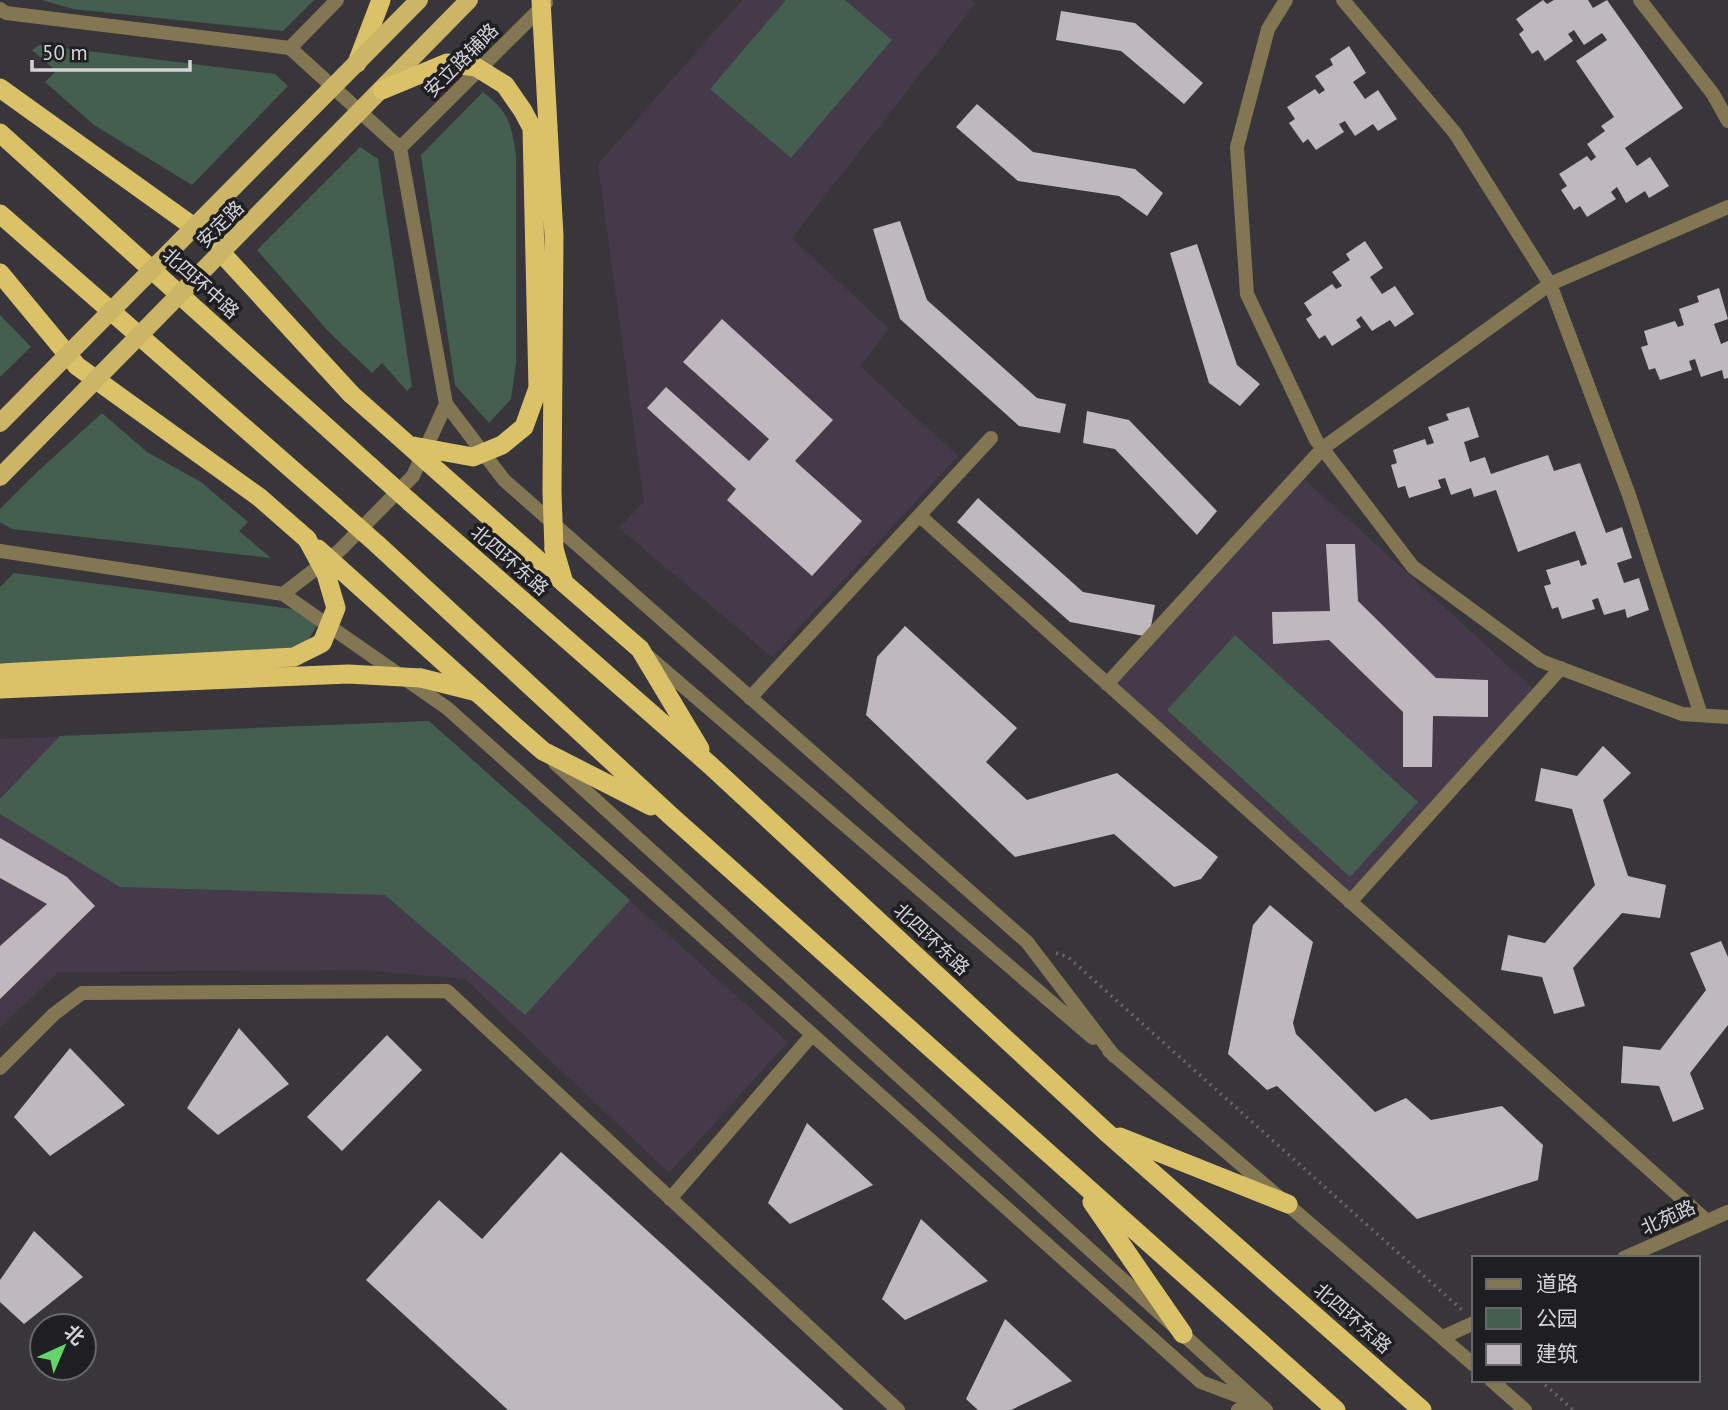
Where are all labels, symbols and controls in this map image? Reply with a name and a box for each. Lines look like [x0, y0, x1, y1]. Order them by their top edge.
street label: 安立路辅路 [419, 18, 503, 102]
scale bar [32, 28, 189, 72]
text: 50 m [42, 39, 88, 66]
street label: 安定路 [191, 195, 249, 253]
street label: 北四环中路 [158, 242, 244, 324]
street label: 北四环东路 [466, 520, 554, 600]
street label: 北四环东路 [889, 898, 975, 980]
street label: 北苑路 [1637, 1194, 1699, 1240]
legend [1472, 1256, 1700, 1382]
text: 道路 [1536, 1270, 1578, 1297]
street label: 北四环东路 [1309, 1278, 1397, 1358]
text: 公园 [1536, 1305, 1578, 1332]
north arrow [28, 1312, 98, 1382]
text: 北 [60, 1320, 90, 1350]
text: 建筑 [1536, 1340, 1578, 1367]

